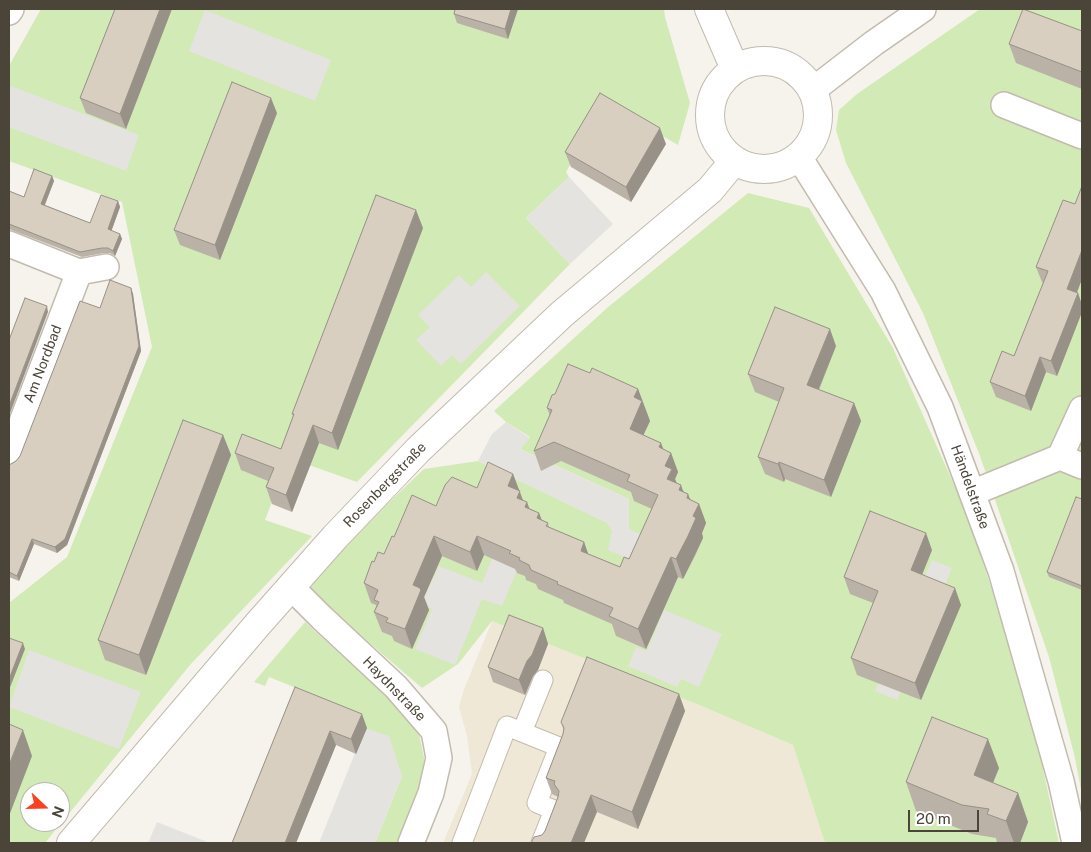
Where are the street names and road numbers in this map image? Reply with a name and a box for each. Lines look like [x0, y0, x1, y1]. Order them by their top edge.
street label: Am Nordbad [20, 323, 66, 405]
street label: Rosenbergstraße [340, 439, 430, 531]
street label: Händelstraße [947, 443, 993, 531]
street label: Haydnstraße [359, 653, 429, 725]

